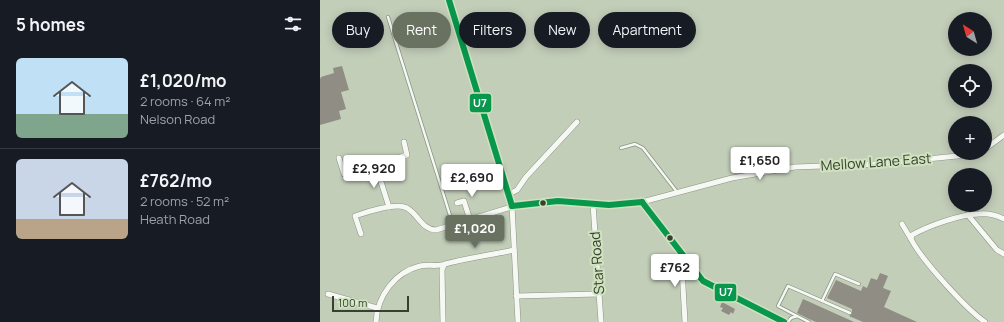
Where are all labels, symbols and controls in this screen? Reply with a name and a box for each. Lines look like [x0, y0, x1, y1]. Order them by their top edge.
chip: Buy [332, 12, 384, 48]
chip: Rent [392, 12, 451, 48]
chip: Filters [459, 12, 526, 48]
chip: New [534, 12, 590, 48]
chip: Apartment [598, 12, 696, 48]
north arrow [948, 12, 992, 56]
map controls [948, 12, 992, 212]
text: 5 homes [16, 13, 85, 36]
icon: filters [282, 13, 304, 35]
button: locate [948, 64, 992, 108]
text: £1,020/mo [140, 69, 227, 92]
icon: home [48, 74, 96, 122]
text: 2 rooms · 64 m² [140, 92, 231, 110]
line badge: U7 [469, 93, 492, 113]
text: U7 [473, 95, 487, 110]
text: Nelson Road [140, 110, 215, 128]
button: + [948, 116, 992, 160]
pin: £1,650 [727, 147, 793, 181]
street label: Mellow Lane East [820, 148, 932, 175]
text: £1,650 [740, 151, 780, 169]
pin: £2,920 [341, 155, 407, 189]
text: £2,920 [352, 159, 396, 177]
pin: £2,690 [439, 164, 505, 198]
text: £2,690 [450, 168, 494, 186]
button: − [948, 168, 992, 212]
text: £762/mo [140, 169, 212, 192]
icon: home [48, 175, 96, 223]
text: 2 rooms · 52 m² [140, 192, 229, 210]
unlabelled marker [538, 198, 548, 208]
text: Heath Road [140, 210, 210, 228]
pin: £1,020 [442, 215, 508, 249]
text: £1,020 [454, 219, 496, 237]
street label: Star Road [585, 231, 608, 295]
unlabelled marker [665, 233, 675, 243]
pin: £762 [651, 254, 699, 288]
text: £762 [660, 258, 690, 276]
line badge: U7 [714, 283, 737, 302]
text: U7 [719, 284, 733, 299]
scale bar [332, 294, 409, 313]
text: 100 m [338, 295, 367, 310]

